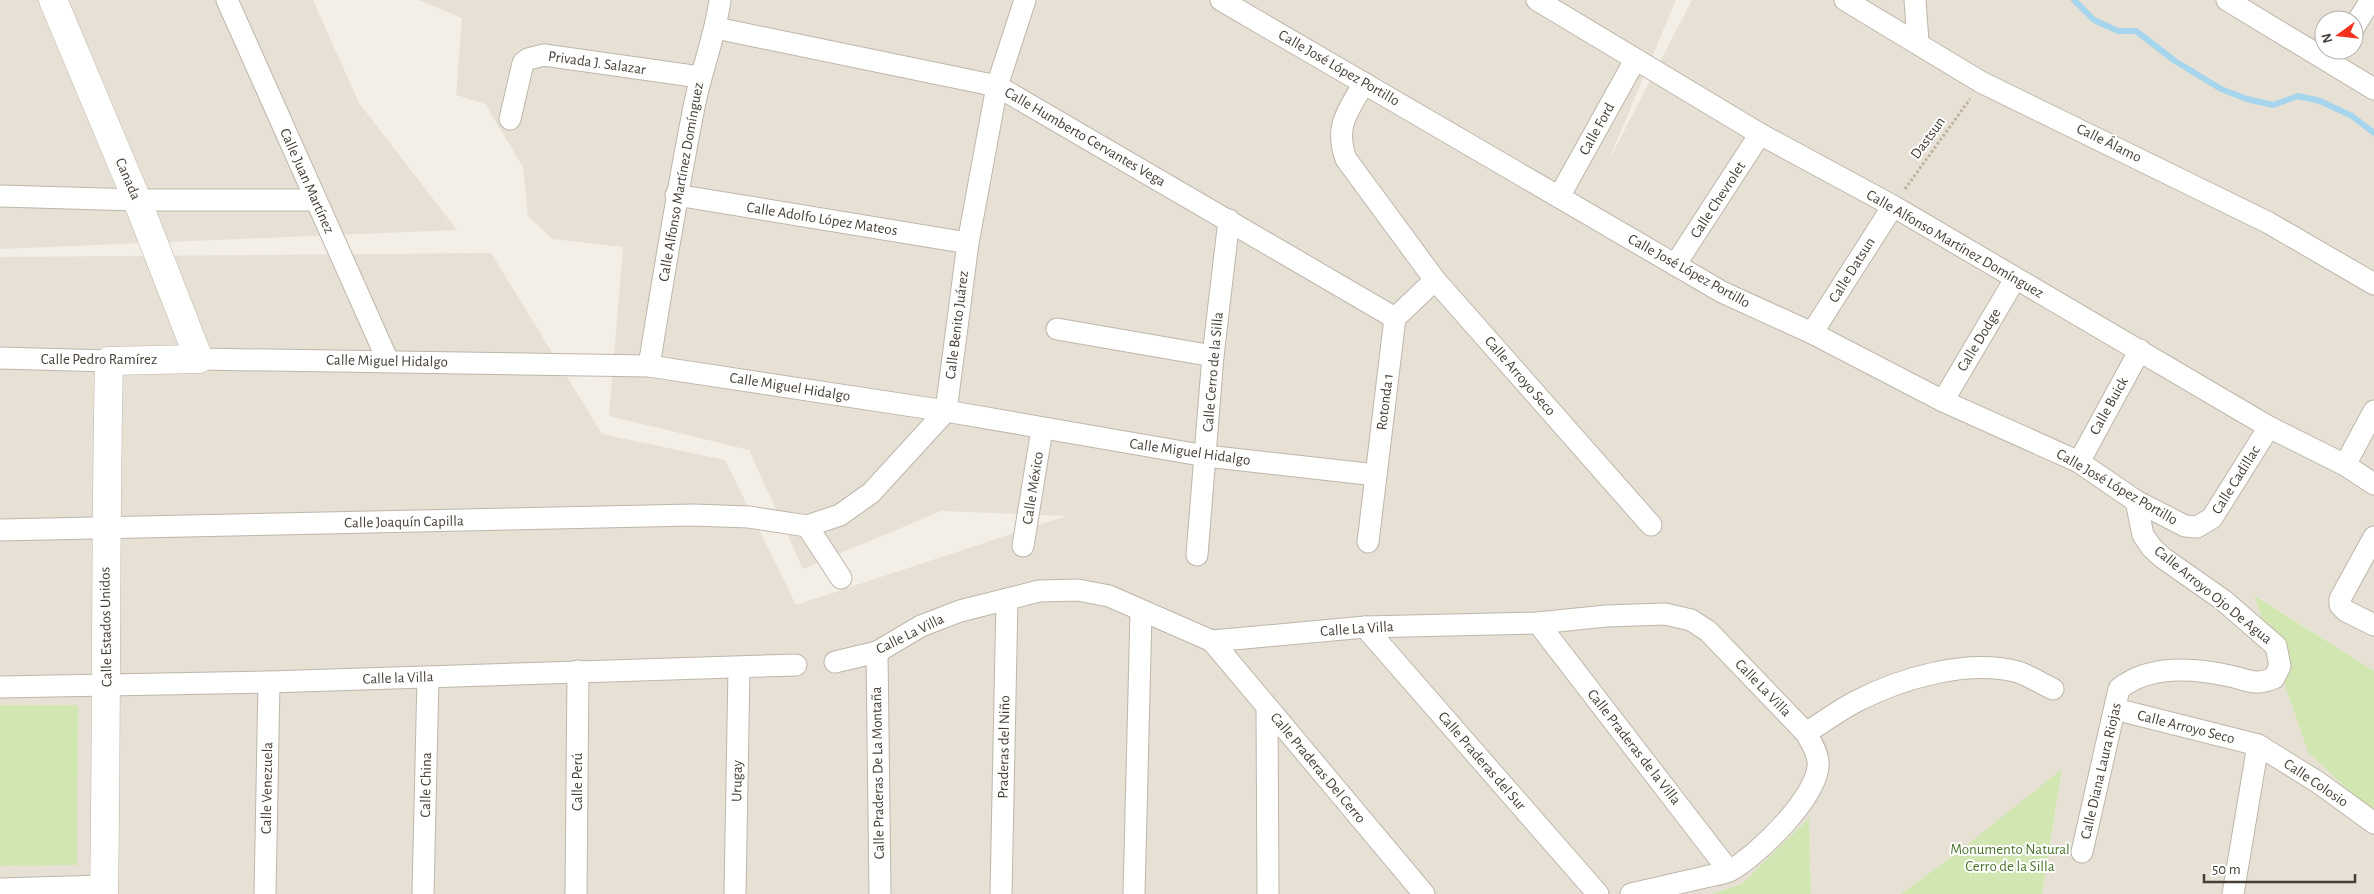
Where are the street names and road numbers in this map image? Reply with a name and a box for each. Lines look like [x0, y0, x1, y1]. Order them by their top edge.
street label: Calle José López Portillo [1276, 27, 1402, 109]
street label: Privada J. Salazar [547, 49, 647, 77]
street label: Calle Alfonso Martínez Domínguez [656, 81, 706, 283]
street label: Calle Humberto Cervantes Vega [1002, 85, 1168, 189]
street label: Calle Ford [1577, 100, 1618, 158]
street label: Dastsun [1908, 114, 1948, 162]
street label: Calle Álamo [2074, 119, 2145, 165]
street label: Calle Juan Martínez [277, 126, 337, 236]
street label: Canada [113, 156, 144, 202]
street label: Calle Chevrolet [1688, 159, 1748, 241]
street label: Calle Alfonso Martínez Domínguez [1864, 187, 2046, 301]
street label: Calle Adolfo López Mateos [746, 200, 898, 238]
street label: Calle José López Portillo [1625, 231, 1753, 311]
street label: Calle Datsun [1826, 235, 1878, 305]
street label: Calle Benito Juárez [943, 270, 971, 380]
street label: Calle Dodge [1954, 306, 2004, 374]
street label: Calle Cerro de la Silla [1200, 311, 1226, 433]
street label: Calle Arroyo Seco [1482, 333, 1558, 419]
street label: Calle Pedro Ramírez [41, 352, 157, 367]
street label: Calle Miguel Hidalgo [326, 352, 448, 370]
street label: Calle Miguel Hidalgo [729, 370, 851, 404]
street label: Rotonda 1 [1374, 373, 1396, 431]
street label: Calle Buick [2087, 374, 2131, 437]
street label: Calle Miguel Hidalgo [1129, 436, 1251, 468]
street label: Calle Cadillac [2209, 443, 2263, 517]
street label: Calle José López Portillo [2054, 446, 2180, 528]
street label: Calle México [1020, 451, 1046, 525]
street label: Calle Joaquín Capilla [344, 513, 464, 531]
street label: Calle Arroyo Ojo De Agua [2151, 543, 2275, 647]
street label: Calle Estados Unidos [97, 567, 115, 687]
street label: Calle La Villa [874, 611, 946, 657]
street label: Calle La Villa [1320, 619, 1394, 639]
street label: Calle La Villa [1732, 656, 1794, 720]
street label: Calle la Villa [362, 669, 434, 687]
street label: Calle Praderas De La Montaña [869, 687, 887, 859]
street label: Calle Praderas de la Villa [1584, 687, 1684, 808]
street label: Praderas del Niño [996, 695, 1012, 799]
street label: Calle Diana Laura Riojas [2078, 701, 2124, 841]
street label: Calle Arroyo Seco [2136, 708, 2236, 746]
street label: Calle Praderas del Sur [1435, 709, 1529, 813]
street label: Calle Praderas Del Cerro [1267, 710, 1369, 826]
street label: Calle Venezuela [259, 742, 275, 834]
street label: Calle China [418, 752, 434, 818]
street label: Calle Perú [570, 753, 585, 811]
street label: Calle Colosio [2281, 756, 2351, 810]
street label: Urugay [729, 759, 745, 802]

